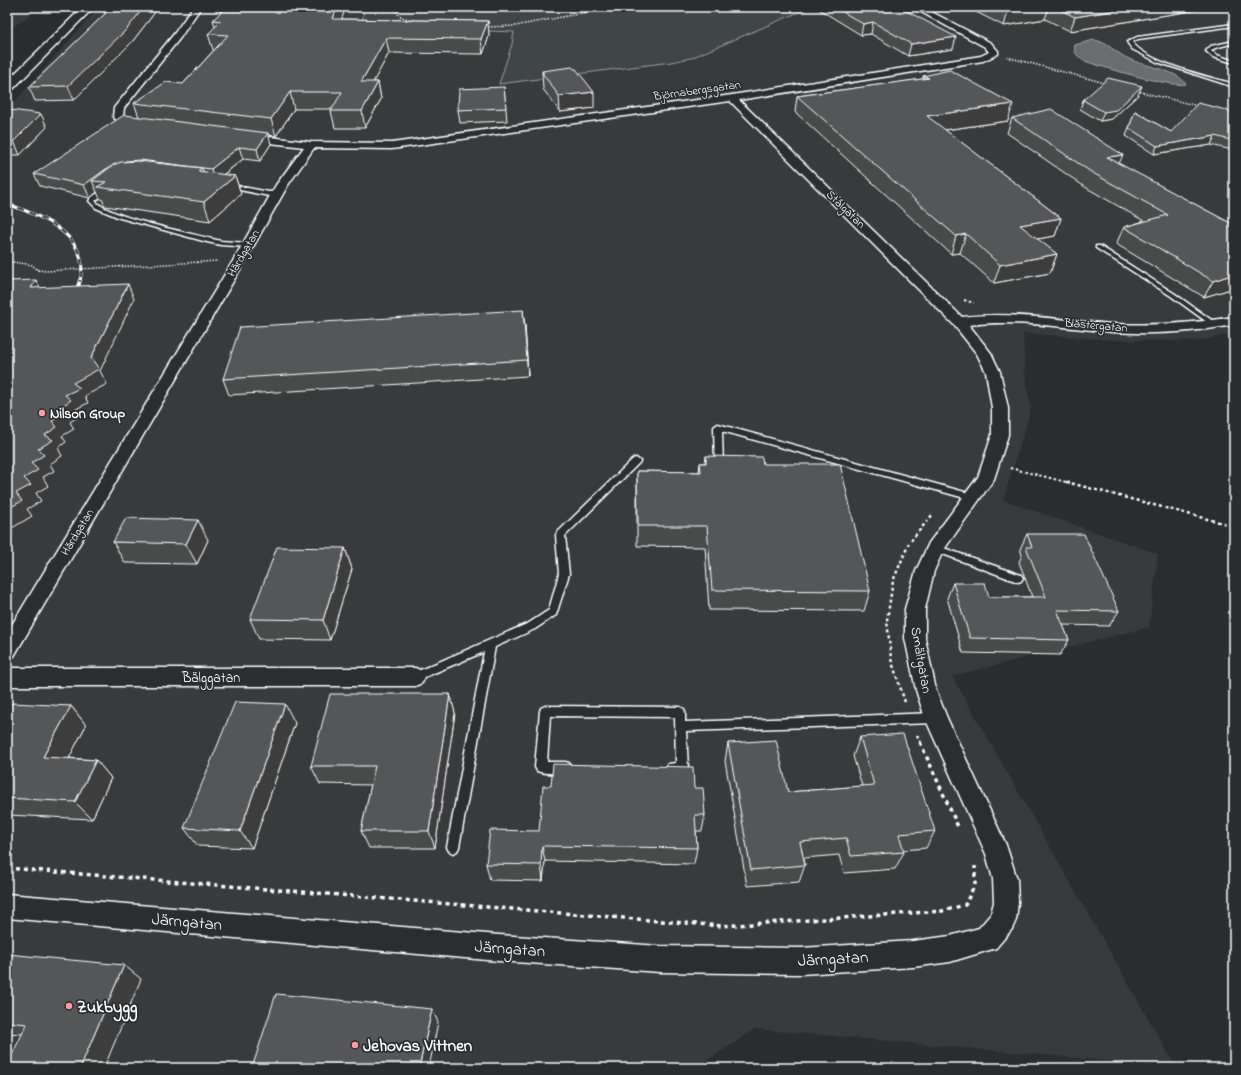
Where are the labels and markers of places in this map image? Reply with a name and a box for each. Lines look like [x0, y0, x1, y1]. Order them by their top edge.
place label: Nilson Group [50, 404, 125, 425]
marker: Nilson Group [37, 408, 47, 418]
place label: Zukbygg [77, 995, 138, 1022]
marker: Zukbygg [64, 1001, 74, 1011]
place label: Jehovas Vittnen [363, 1034, 473, 1059]
marker: Jehovas Vittnen [350, 1040, 360, 1050]

